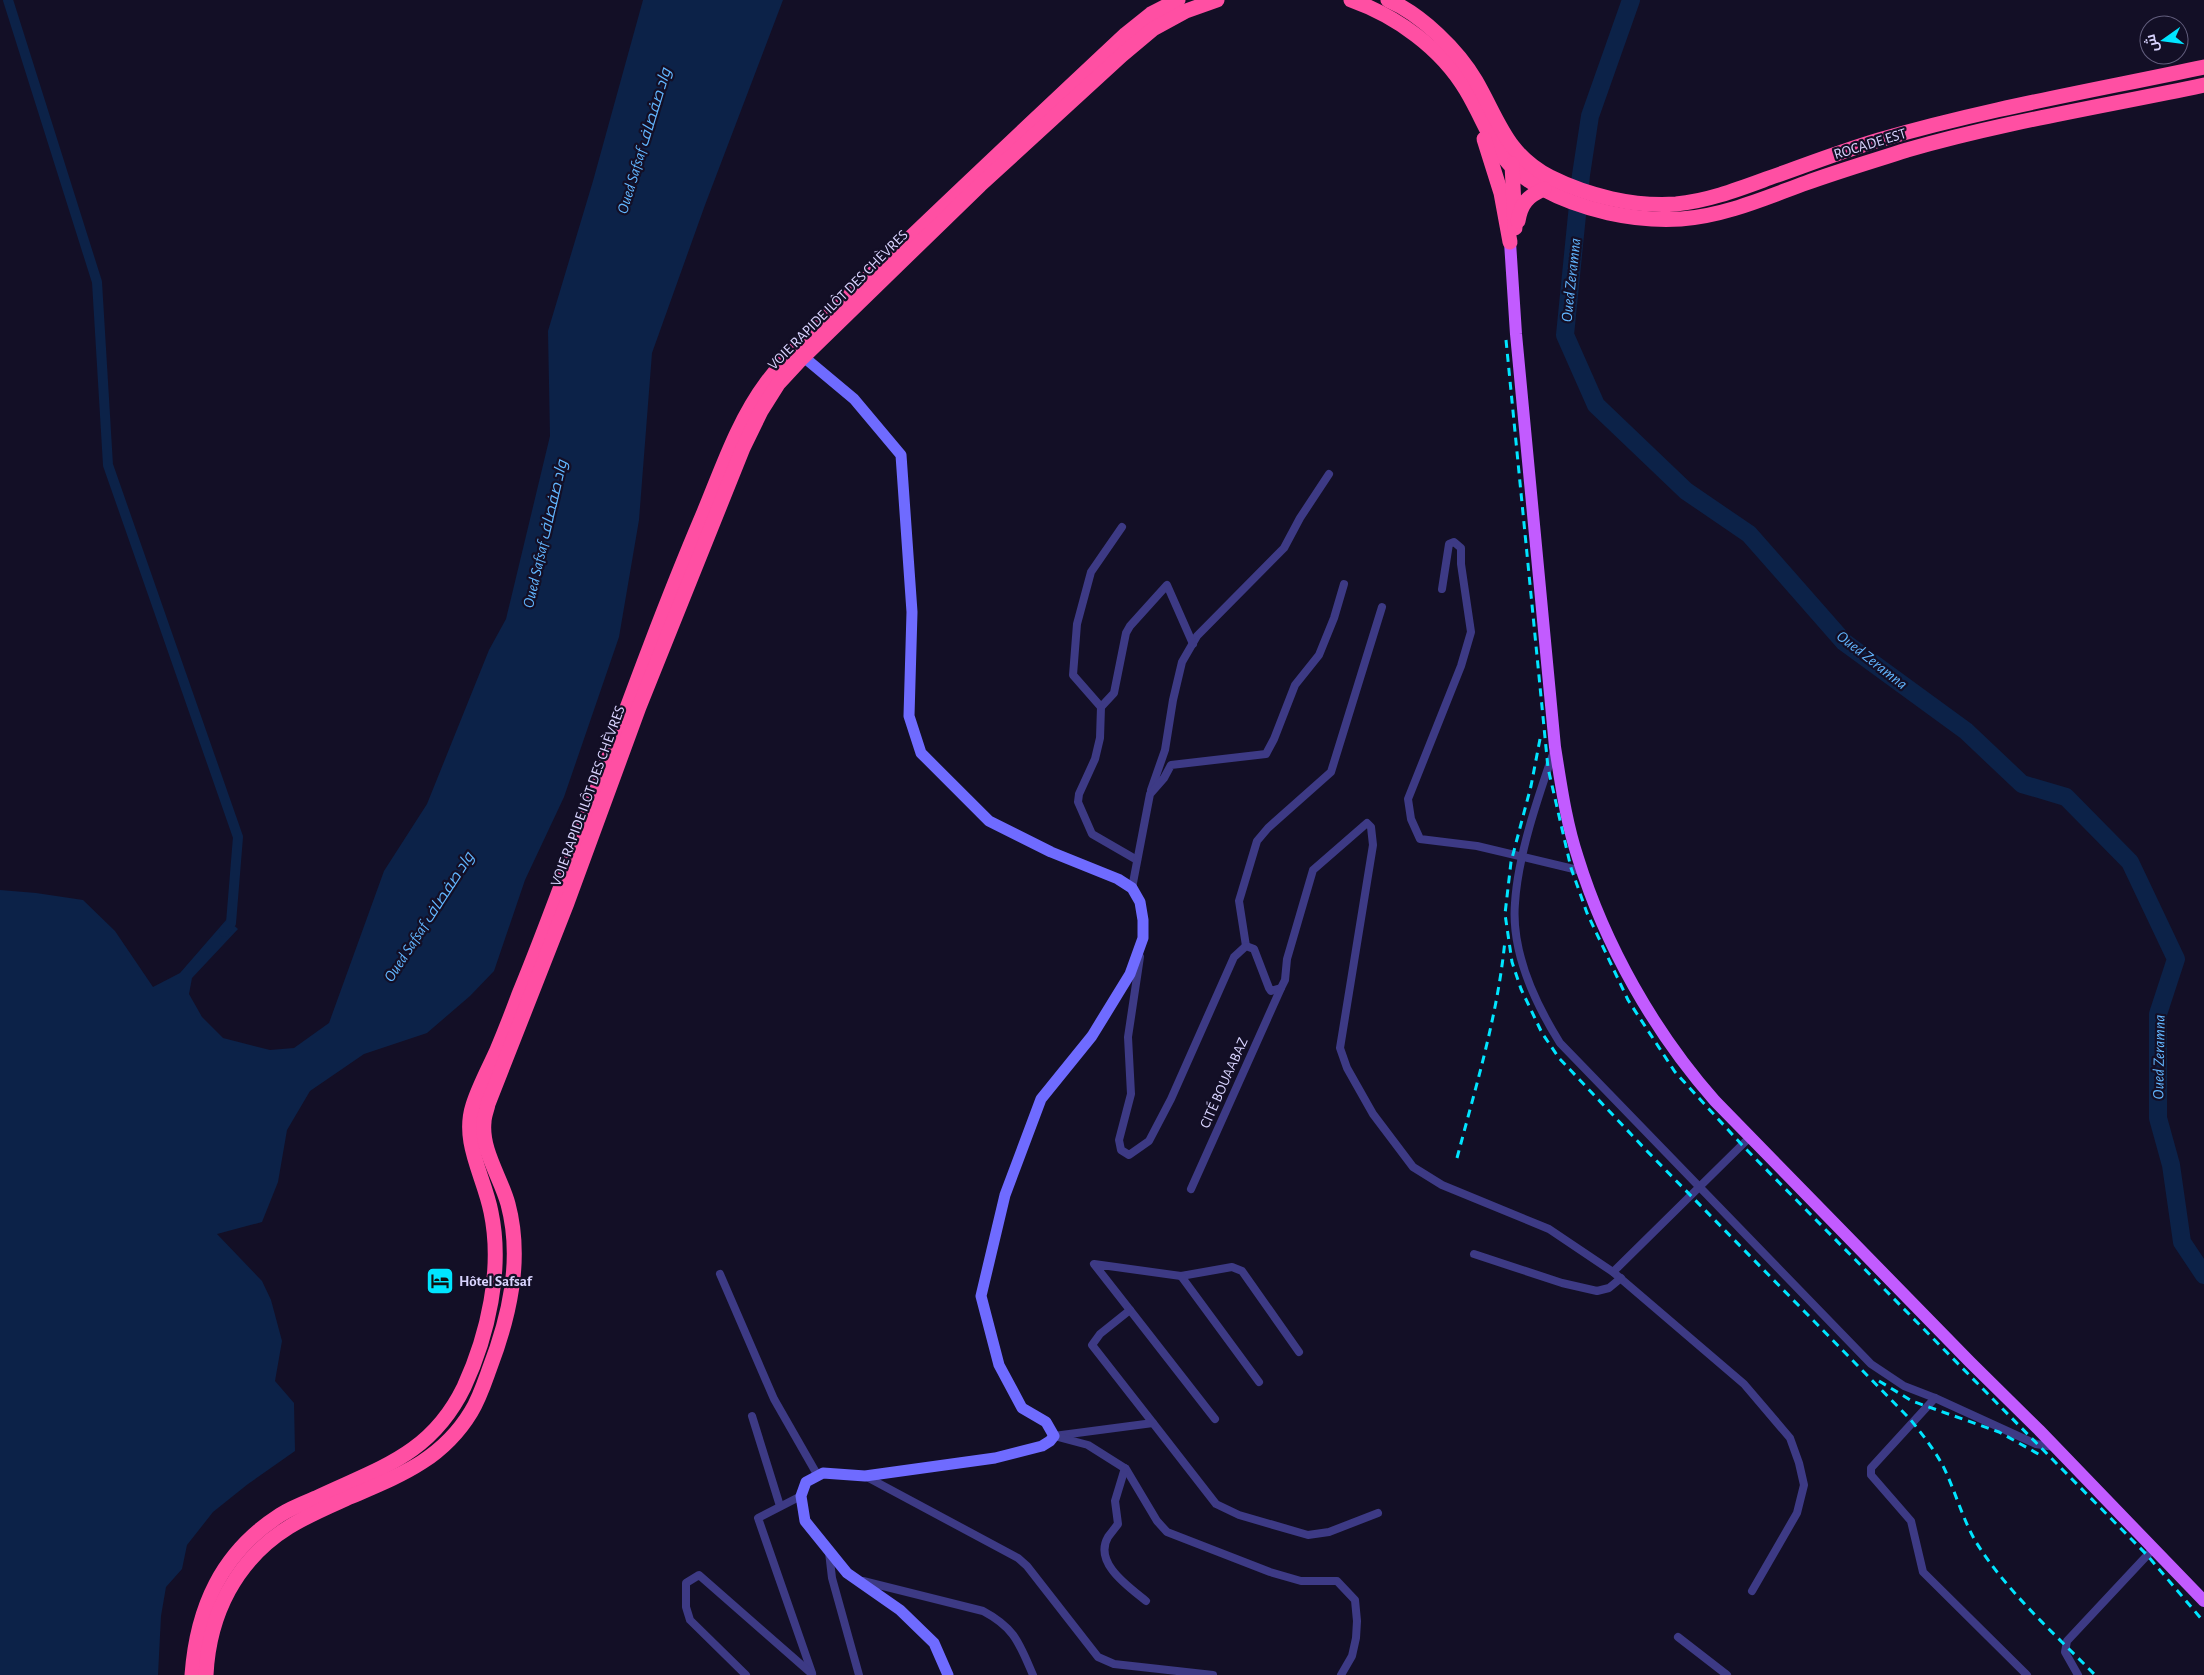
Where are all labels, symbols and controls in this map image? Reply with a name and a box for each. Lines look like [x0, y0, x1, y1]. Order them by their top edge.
north arrow [2139, 15, 2189, 65]
text: ش [2141, 32, 2162, 54]
water label: Oued Safsaf واد صفصاف [614, 65, 675, 216]
street label: ROCADE EST [1832, 126, 1909, 162]
street label: VOIE RAPIDE ILÔT DES CHÈVRES [764, 226, 911, 373]
water label: Oued Zeramna [1559, 237, 1583, 323]
water label: Oued Safsaf واد صفصاف [520, 457, 571, 610]
water label: Oued Zeramna [1834, 628, 1910, 692]
street label: VOIE RAPIDE ILÔT DES CHÈVRES [546, 703, 628, 888]
water label: Oued Safsaf واد صفصاف [381, 848, 478, 985]
water label: Oued Zeramna [2150, 1015, 2168, 1099]
street label: CITÉ BOUAABAZ [1196, 1035, 1251, 1131]
hotel icon: Hôtel Safsaf [425, 1266, 455, 1296]
place label: Hôtel Safsaf [459, 1274, 533, 1289]

